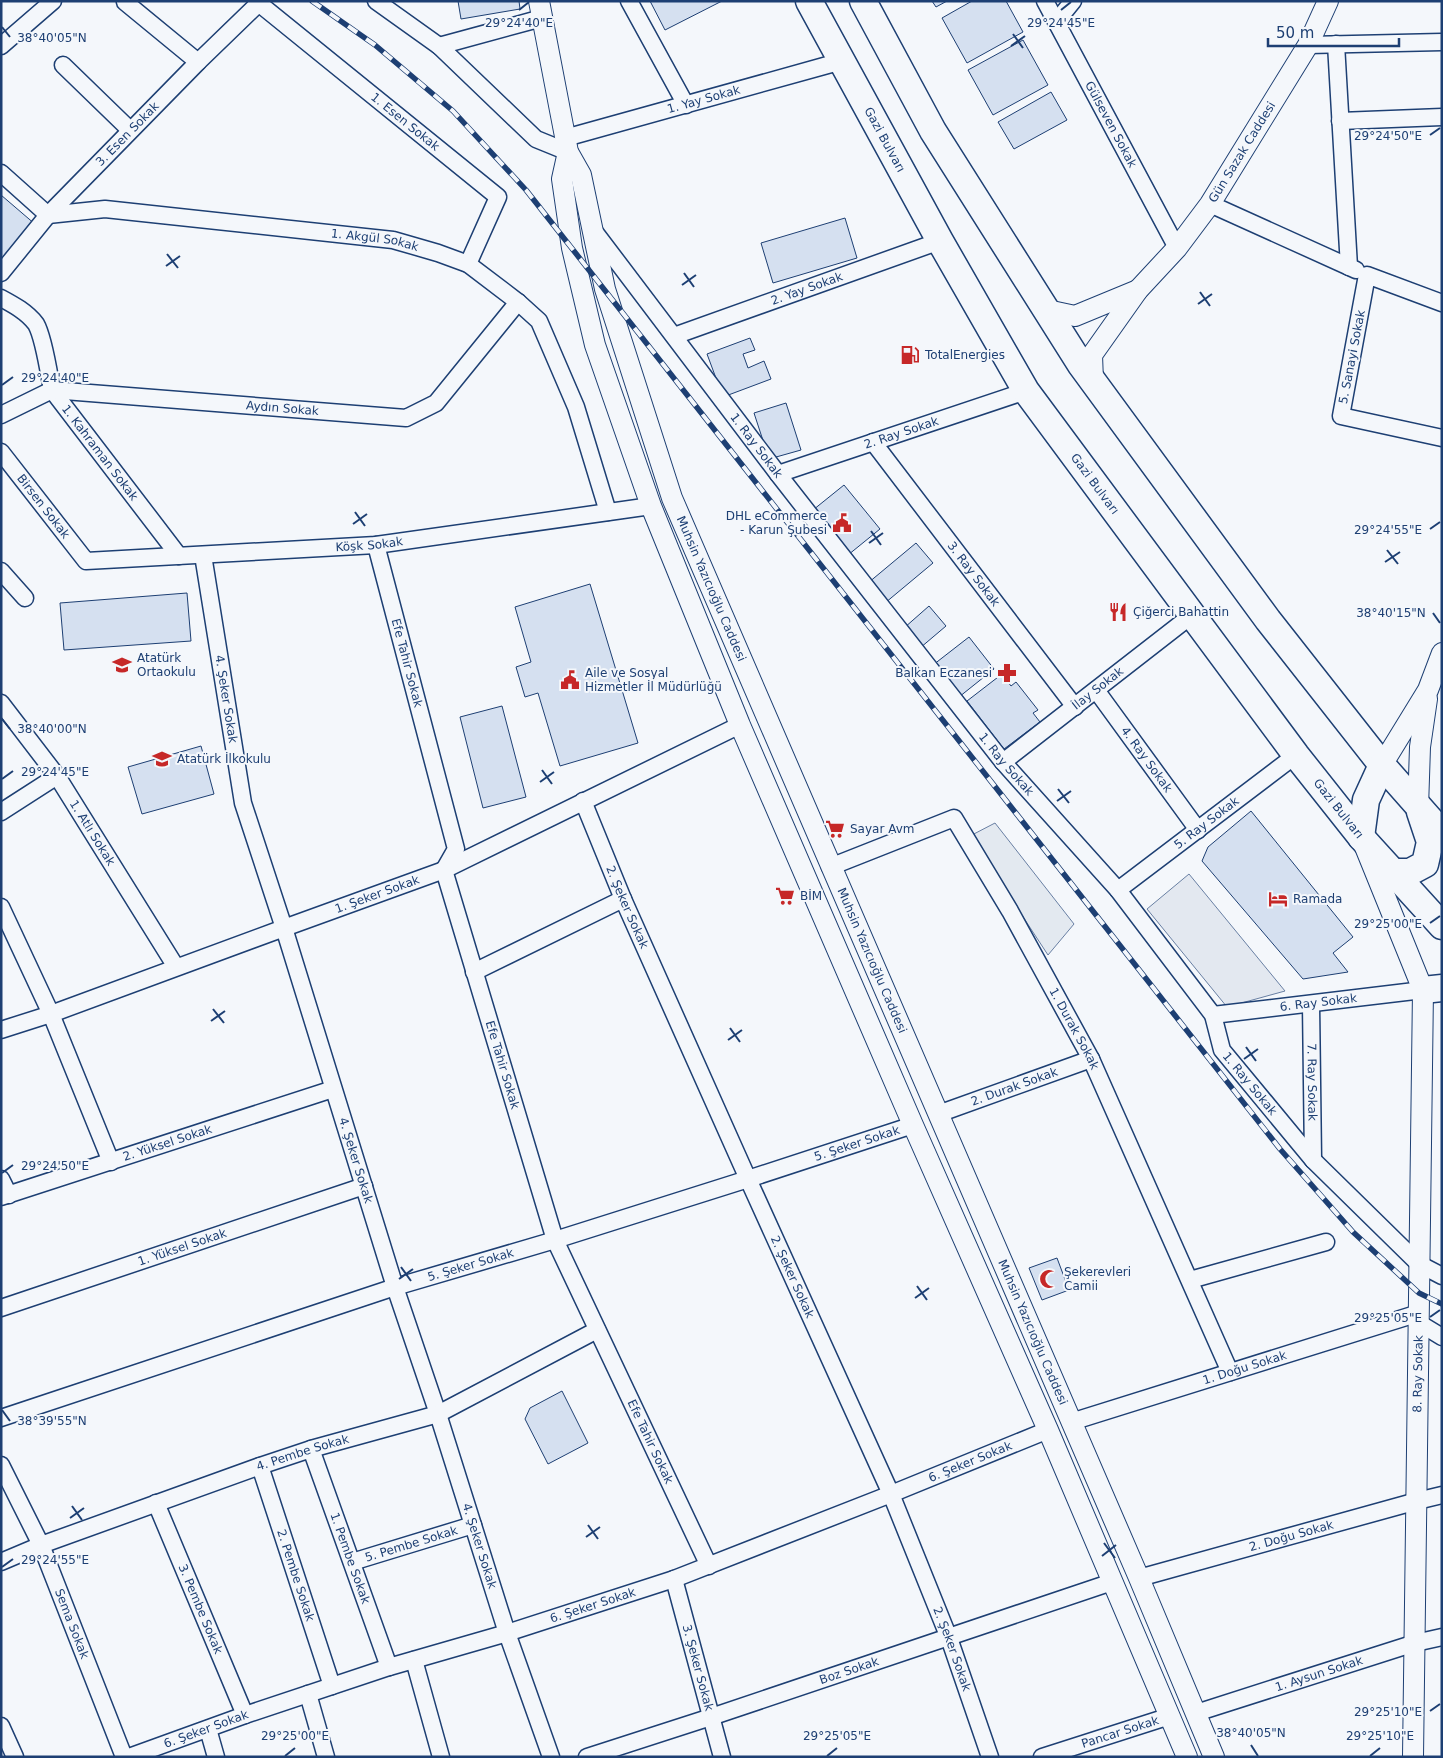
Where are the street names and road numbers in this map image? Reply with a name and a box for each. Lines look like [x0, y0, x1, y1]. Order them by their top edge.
street label: Gülseven Sokak [1082, 79, 1140, 170]
street label: 1. Yay Sokak [666, 83, 742, 116]
street label: 1. Esen Sokak [368, 90, 442, 154]
street label: 3. Esen Sokak [93, 99, 162, 169]
street label: Gün Sazak Caddesi [1206, 99, 1278, 205]
street label: Gazi Bulvarı [861, 105, 908, 175]
street label: 1. Akgül Sokak [330, 226, 420, 254]
street label: 2. Yay Sokak [769, 269, 845, 308]
street label: 5. Sanayi Sokak [1336, 309, 1368, 405]
street label: Aydın Sokak [246, 398, 319, 418]
street label: 1. Kahraman Sokak [59, 402, 141, 503]
street label: 1. Ray Sokak [727, 410, 785, 481]
street label: 2. Ray Sokak [862, 414, 940, 452]
street label: Gazi Bulvarı [1068, 451, 1122, 517]
street label: Birsen Sokak [14, 471, 73, 541]
street label: Muhsin Yazıcıoğlu Caddesi [674, 514, 749, 664]
street label: Köşk Sokak [335, 534, 404, 554]
street label: 3. Ray Sokak [945, 539, 1003, 609]
street label: Efe Tahir Sokak [389, 617, 425, 709]
street label: 4. Şeker Sokak [212, 654, 240, 744]
street label: İlay Sokak [1069, 664, 1126, 713]
street label: 4. Ray Sokak [1118, 724, 1175, 795]
street label: 1. Ray Sokak [976, 730, 1037, 798]
street label: Gazi Bulvarı [1311, 776, 1366, 841]
street label: 5. Ray Sokak [1171, 794, 1242, 852]
street label: 1. Atlı Sokak [67, 798, 118, 868]
street label: 2. Şeker Sokak [603, 864, 651, 951]
street label: 1. Şeker Sokak [333, 872, 421, 916]
street label: Muhsin Yazıcıoğlu Caddesi [834, 886, 910, 1035]
street label: 1. Durak Sokak [1046, 985, 1102, 1072]
street label: 6. Ray Sokak [1279, 991, 1358, 1014]
street label: Efe Tahir Sokak [483, 1019, 522, 1111]
street label: 7. Ray Sokak [1305, 1043, 1319, 1121]
street label: 1. Ray Sokak [1220, 1049, 1280, 1118]
street label: 2. Durak Sokak [969, 1065, 1060, 1109]
street label: 4. Şeker Sokak [336, 1116, 376, 1205]
street label: 2. Yüksel Sokak [121, 1122, 214, 1164]
street label: 5. Şeker Sokak [812, 1123, 901, 1164]
street label: 1. Yüksel Sokak [136, 1226, 228, 1269]
street label: 2. Şeker Sokak [768, 1233, 817, 1320]
street label: 5. Şeker Sokak [426, 1246, 515, 1284]
street label: Muhsin Yazıcıoğlu Caddesi [995, 1257, 1070, 1407]
street label: 8. Ray Sokak [1410, 1335, 1426, 1413]
street label: 1. Doğu Sokak [1201, 1348, 1288, 1387]
street label: Efe Tahir Sokak [624, 1397, 676, 1486]
street label: 4. Pembe Sokak [255, 1432, 351, 1474]
street label: 6. Şeker Sokak [926, 1438, 1014, 1485]
street label: 4. Şeker Sokak [460, 1501, 500, 1591]
street label: 1. Pembe Sokak [327, 1511, 373, 1606]
street label: 2. Doğu Sokak [1247, 1517, 1335, 1554]
street label: 5. Pembe Sokak [363, 1523, 459, 1565]
street label: 2. Pembe Sokak [274, 1527, 317, 1623]
street label: 3. Pembe Sokak [175, 1562, 226, 1656]
street label: 6. Şeker Sokak [548, 1585, 637, 1626]
street label: Sema Sokak [52, 1587, 92, 1661]
street label: 2. Şeker Sokak [930, 1605, 974, 1693]
street label: 3. Şeker Sokak [680, 1623, 716, 1713]
street label: 1. Aysun Sokak [1273, 1653, 1364, 1694]
street label: Boz Sokak [818, 1654, 881, 1687]
street label: 6. Şeker Sokak [162, 1707, 250, 1751]
street label: Pancar Sokak [1080, 1713, 1161, 1751]

